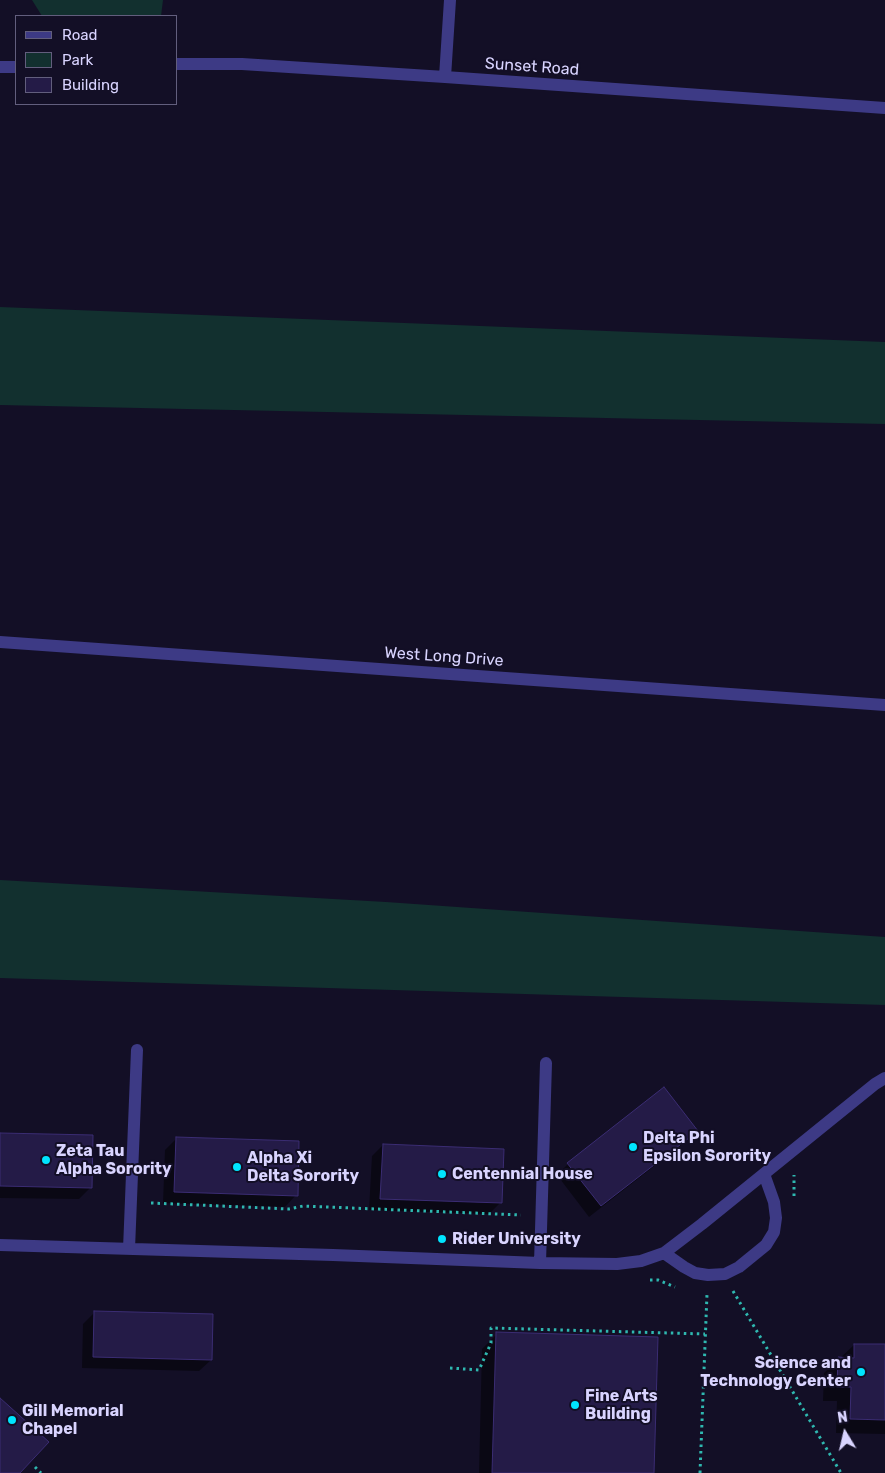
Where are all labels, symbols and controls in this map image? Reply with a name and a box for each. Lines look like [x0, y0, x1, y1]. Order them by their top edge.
legend [15, 15, 178, 105]
text: Road [62, 26, 98, 44]
text: Park [62, 51, 93, 69]
street label: Sunset Road [484, 54, 580, 80]
text: Building [62, 76, 119, 94]
street label: West Long Drive [384, 643, 504, 671]
place label: Delta Phi Epsilon Sorority [643, 1128, 771, 1166]
place label: Zeta Tau Alpha Sorority [56, 1141, 172, 1179]
marker: Delta Phi Epsilon Sorority [627, 1141, 639, 1153]
place label: Alpha Xi Delta Sorority [247, 1148, 359, 1186]
marker: Zeta Tau Alpha Sorority [40, 1154, 52, 1166]
marker: Alpha Xi Delta Sorority [231, 1161, 243, 1173]
place label: Centennial House [452, 1164, 593, 1184]
marker: Centennial House [436, 1168, 448, 1180]
place label: Rider University [452, 1229, 581, 1249]
marker: Rider University [436, 1233, 448, 1245]
place label: Science and Technology Center [700, 1353, 851, 1391]
marker: Science and Technology Center [855, 1366, 867, 1378]
place label: Fine Arts Building [585, 1386, 658, 1424]
marker: Fine Arts Building [569, 1399, 581, 1411]
place label: Gill Memorial Chapel [22, 1401, 124, 1439]
north arrow [820, 1408, 870, 1458]
text: N [836, 1409, 849, 1427]
marker: Gill Memorial Chapel [6, 1414, 18, 1426]

